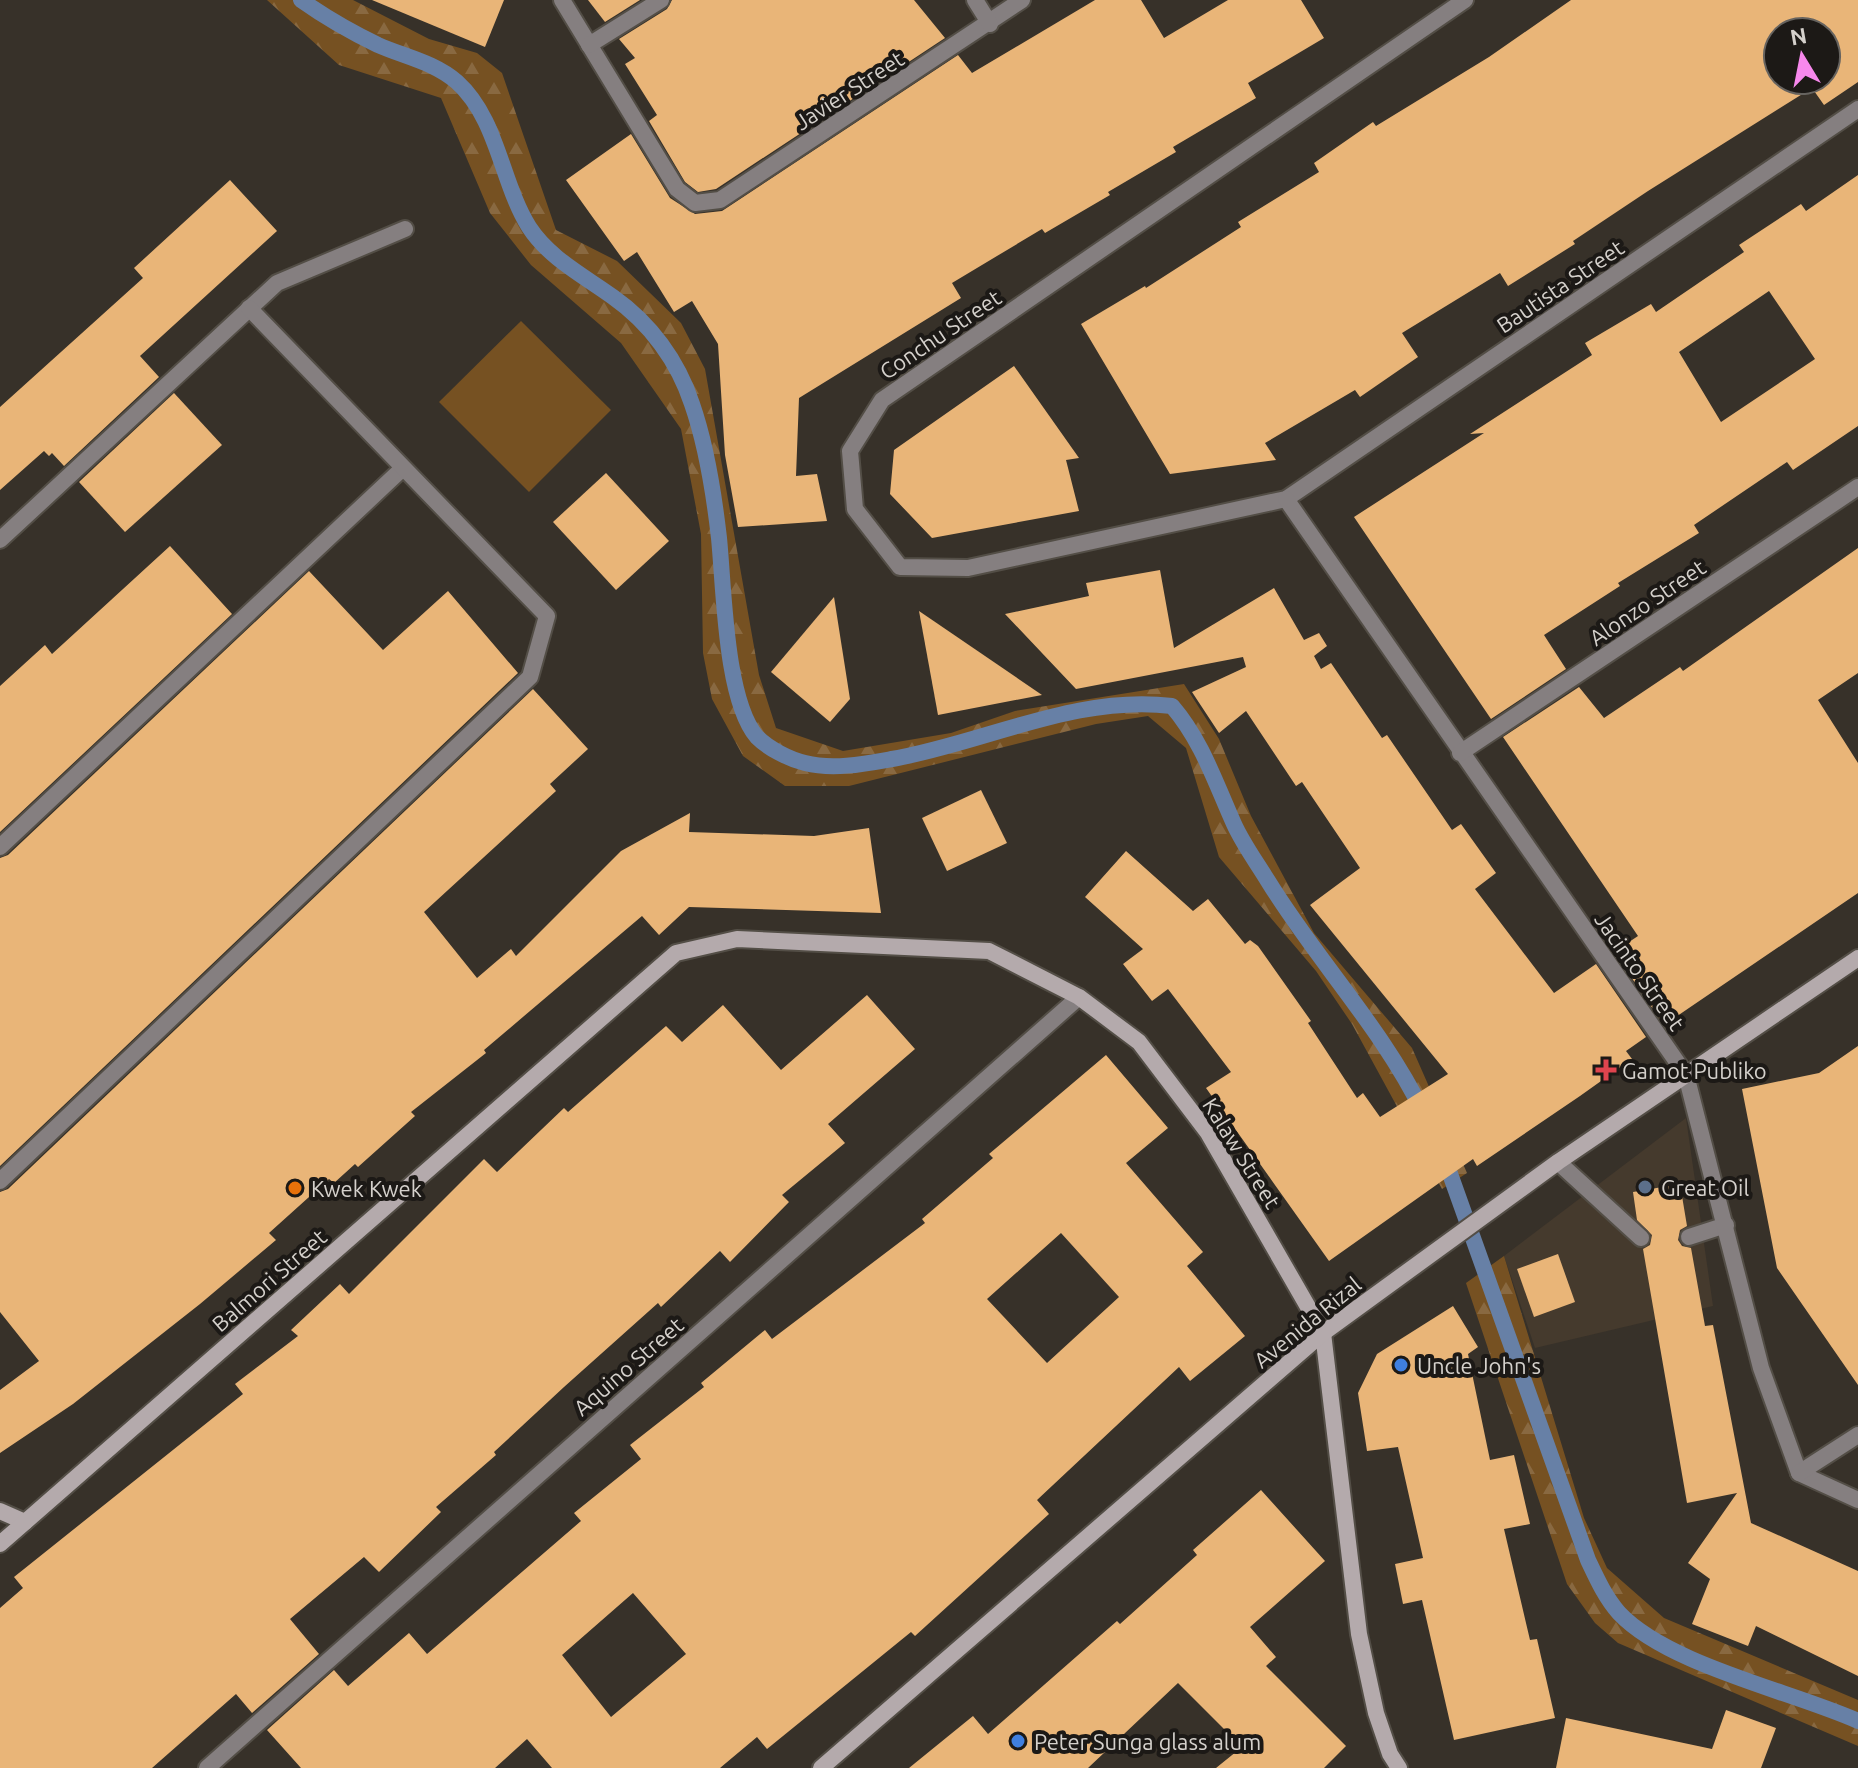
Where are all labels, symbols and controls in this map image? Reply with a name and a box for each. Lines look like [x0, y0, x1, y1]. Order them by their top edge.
north arrow [1762, 16, 1842, 96]
text: N [1788, 22, 1809, 50]
street label: Javier Street [790, 45, 909, 135]
street label: Bautista Street [1492, 234, 1629, 338]
street label: Conchu Street [875, 284, 1006, 384]
street label: Alonzo Street [1584, 554, 1710, 650]
street label: Jacinto Street [1590, 907, 1690, 1035]
place label: Gamot Publiko [1622, 1058, 1767, 1083]
marker: Gamot Publiko [1597, 1061, 1615, 1079]
street label: Kalaw Street [1198, 1093, 1286, 1213]
place label: Great Oil [1661, 1175, 1749, 1200]
place label: Kwek Kwek [311, 1176, 422, 1201]
marker: Great Oil [1636, 1178, 1654, 1196]
marker: Kwek Kwek [286, 1179, 304, 1197]
street label: Balmori Street [207, 1223, 331, 1336]
street label: Avenida Rizal [1249, 1271, 1366, 1373]
street label: Aquino Street [568, 1311, 688, 1420]
place label: Uncle John's [1417, 1353, 1541, 1378]
marker: Uncle John's [1392, 1356, 1410, 1374]
place label: Peter Sunga glass alum [1034, 1729, 1261, 1754]
marker: Peter Sunga glass alum [1009, 1732, 1027, 1750]

